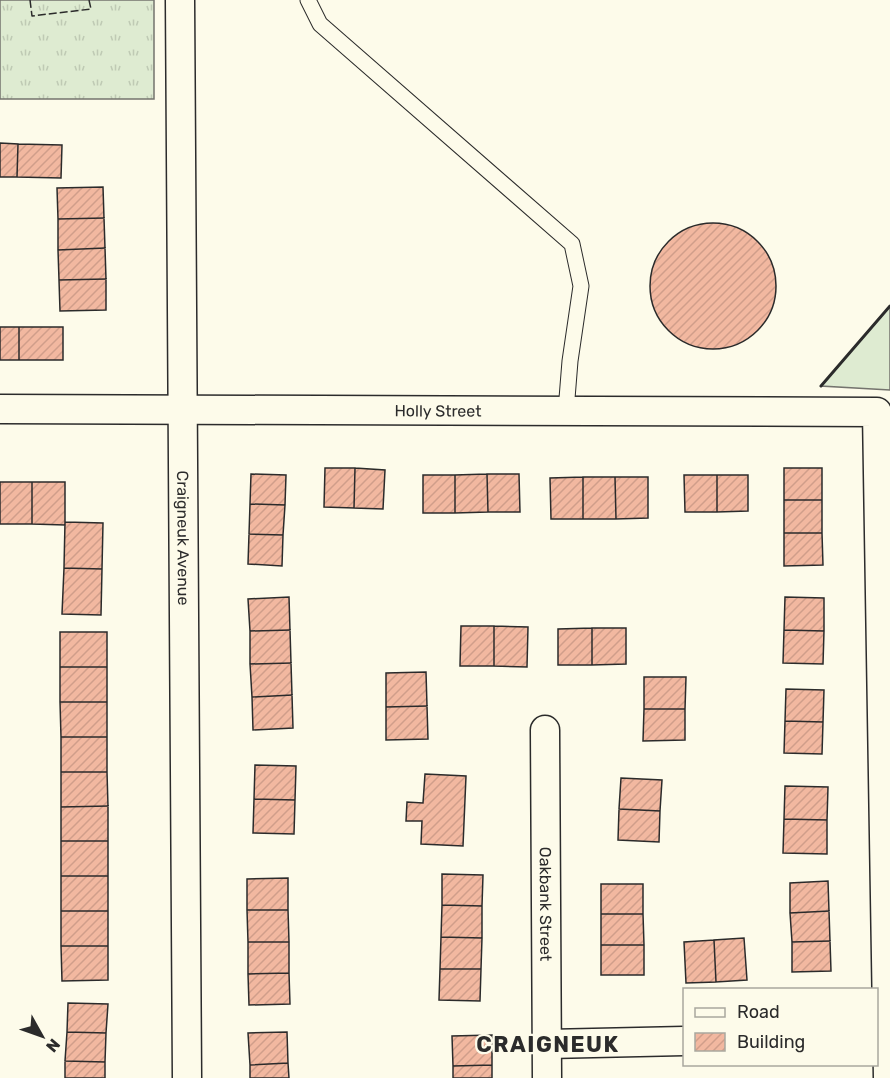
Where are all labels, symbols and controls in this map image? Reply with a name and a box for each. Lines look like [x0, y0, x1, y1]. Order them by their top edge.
street label: Holly Street [394, 401, 482, 421]
street label: Craigneuk Avenue [173, 470, 193, 606]
street label: Oakbank Street [536, 847, 555, 961]
legend [683, 988, 878, 1066]
text: Road [737, 1001, 780, 1023]
north arrow [12, 1006, 72, 1066]
district label: CRAIGNEUK [476, 1031, 620, 1058]
text: Building [737, 1031, 805, 1053]
text: N [42, 1035, 64, 1056]

